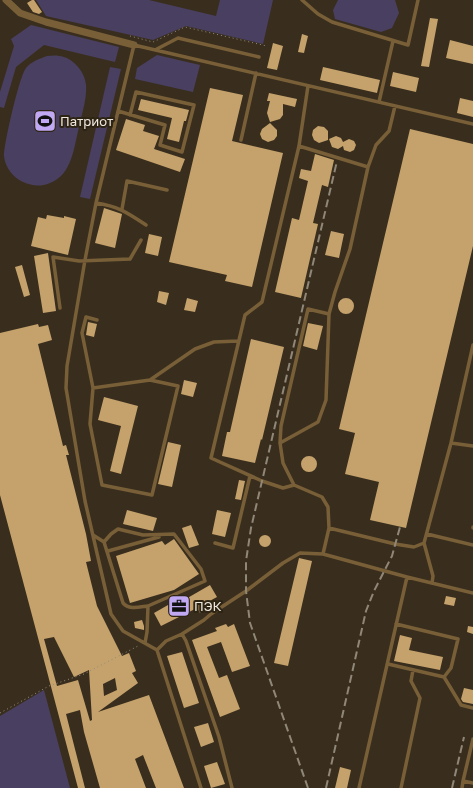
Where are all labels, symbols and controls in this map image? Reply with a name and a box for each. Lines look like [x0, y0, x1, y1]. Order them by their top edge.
sports icon: Патриот [32, 108, 58, 134]
place label: Патриот [60, 113, 114, 129]
office icon: ПЭК [166, 593, 192, 619]
place label: ПЭК [194, 598, 222, 614]

